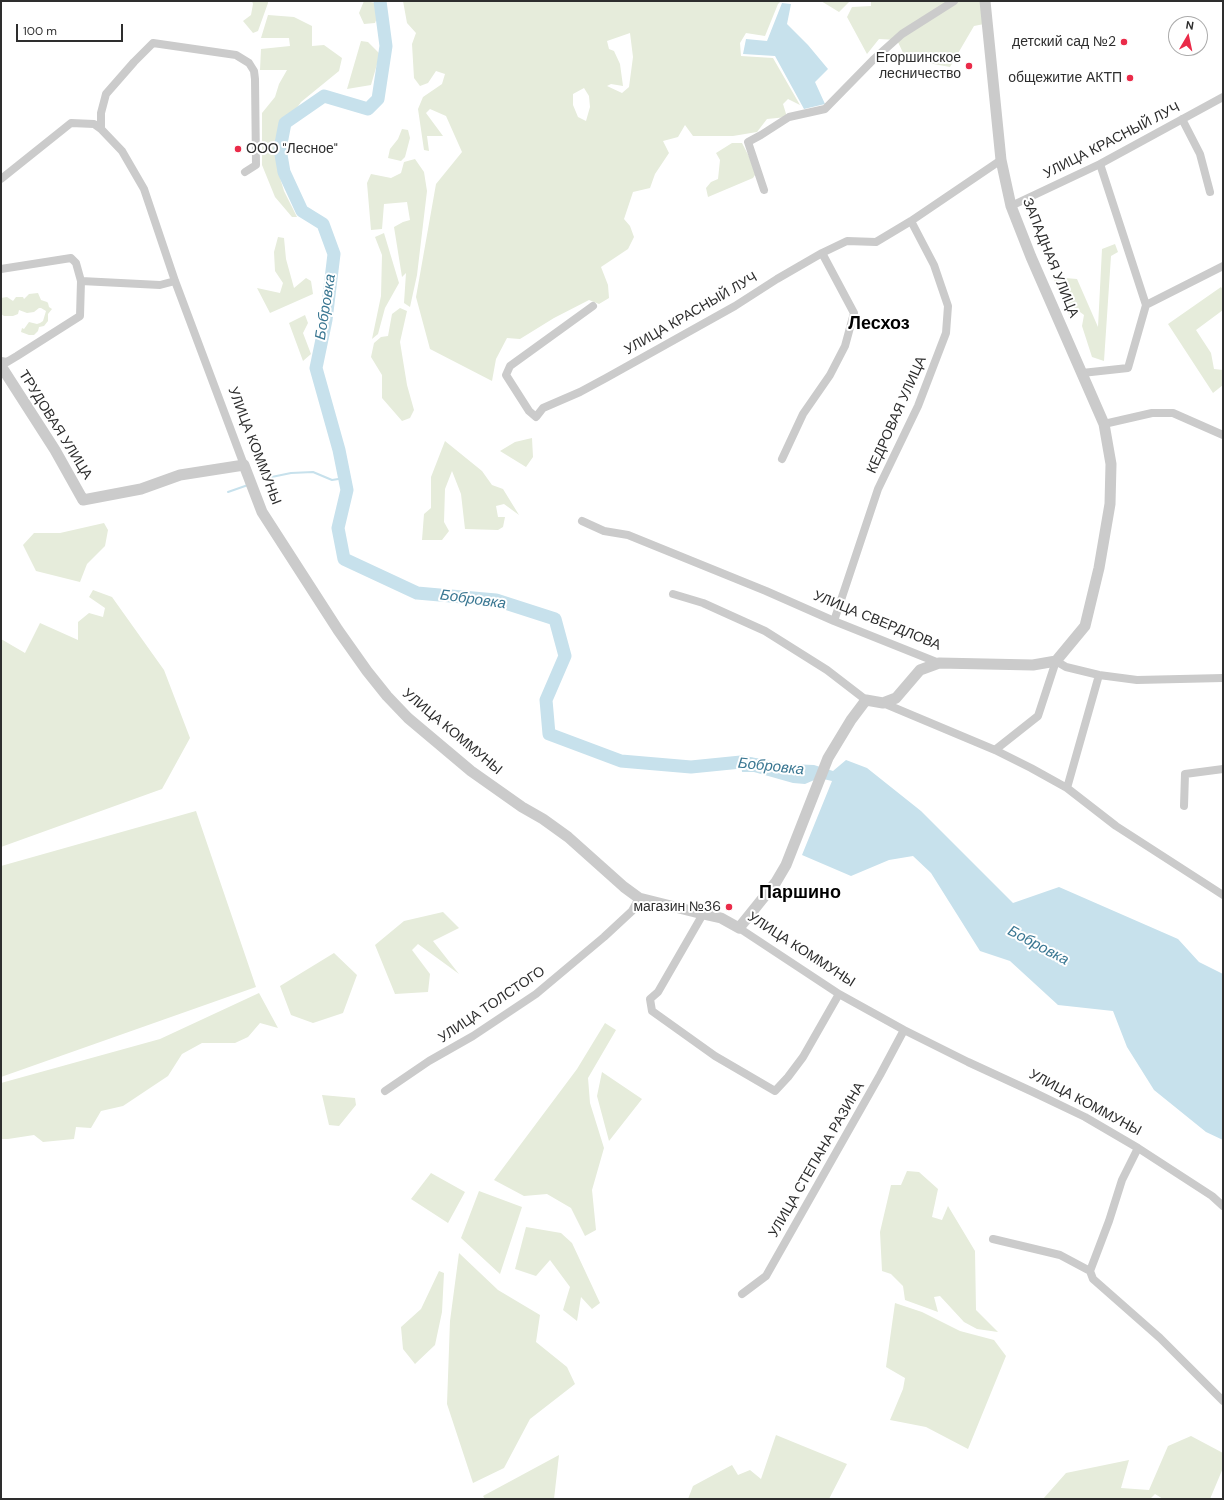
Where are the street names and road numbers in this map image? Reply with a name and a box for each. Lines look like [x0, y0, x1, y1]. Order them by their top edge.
street label: УЛИЦА КРАСНЫЙ ЛУЧ [1041, 99, 1183, 183]
street label: ЗАПАДНАЯ УЛИЦА [1018, 196, 1082, 320]
street label: УЛИЦА КРАСНЫЙ ЛУЧ [622, 269, 760, 359]
street label: КЕДРОВАЯ УЛИЦА [864, 354, 930, 476]
street label: ТРУДОВАЯ УЛИЦА [15, 367, 95, 483]
street label: УЛИЦА КОММУНЫ [224, 385, 284, 507]
street label: УЛИЦА СВЕРДЛОВА [811, 588, 943, 654]
street label: УЛИЦА КОММУНЫ [399, 685, 505, 779]
street label: УЛИЦА КОММУНЫ [744, 909, 858, 991]
street label: УЛИЦА ТОЛСТОГО [435, 963, 549, 1047]
street label: УЛИЦА КОММУНЫ [1026, 1066, 1144, 1140]
street label: УЛИЦА СТЕПАНА РАЗИНА [766, 1079, 868, 1241]

